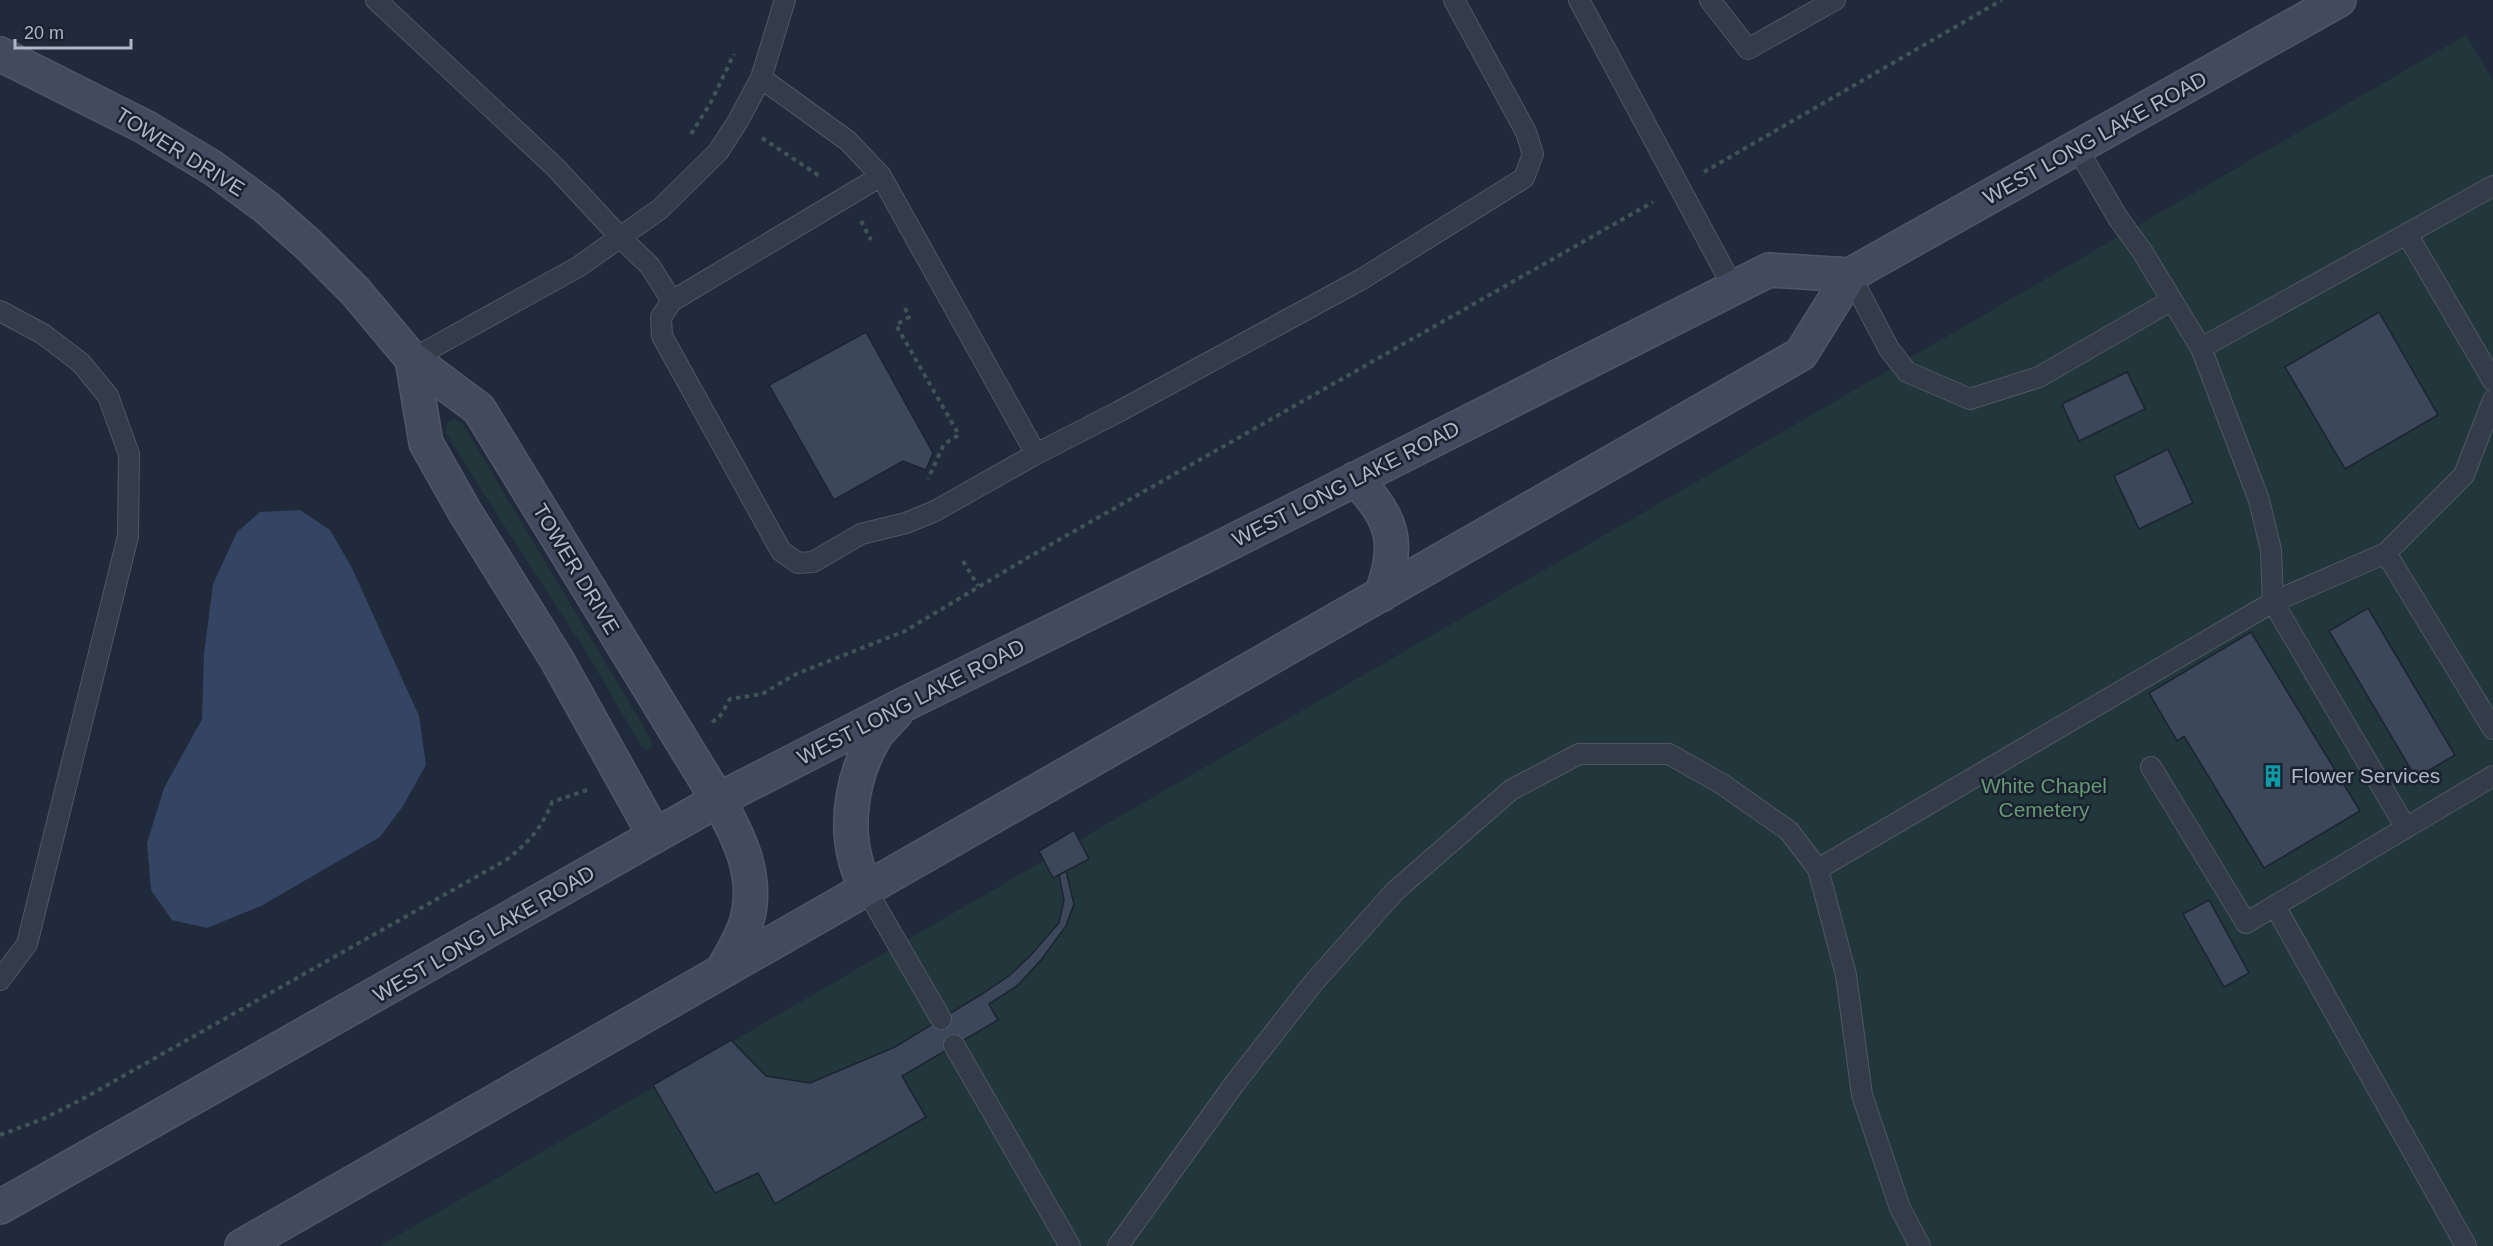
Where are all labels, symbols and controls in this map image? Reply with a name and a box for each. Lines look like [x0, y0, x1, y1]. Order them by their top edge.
scale bar [15, 12, 130, 50]
text: 20 m [24, 23, 64, 43]
street label: WEST LONG LAKE ROAD [1979, 66, 2210, 209]
street label: TOWER DRIVE [112, 103, 249, 200]
street label: WEST LONG LAKE ROAD [1228, 416, 1463, 551]
street label: TOWER DRIVE [529, 499, 624, 638]
street label: WEST LONG LAKE ROAD [793, 634, 1028, 769]
building icon: Flower Services [2260, 763, 2286, 789]
place label: Flower Services [2291, 764, 2440, 787]
park label: White Chapel Cemetery [1981, 774, 2107, 821]
street label: WEST LONG LAKE ROAD [369, 861, 598, 1006]

